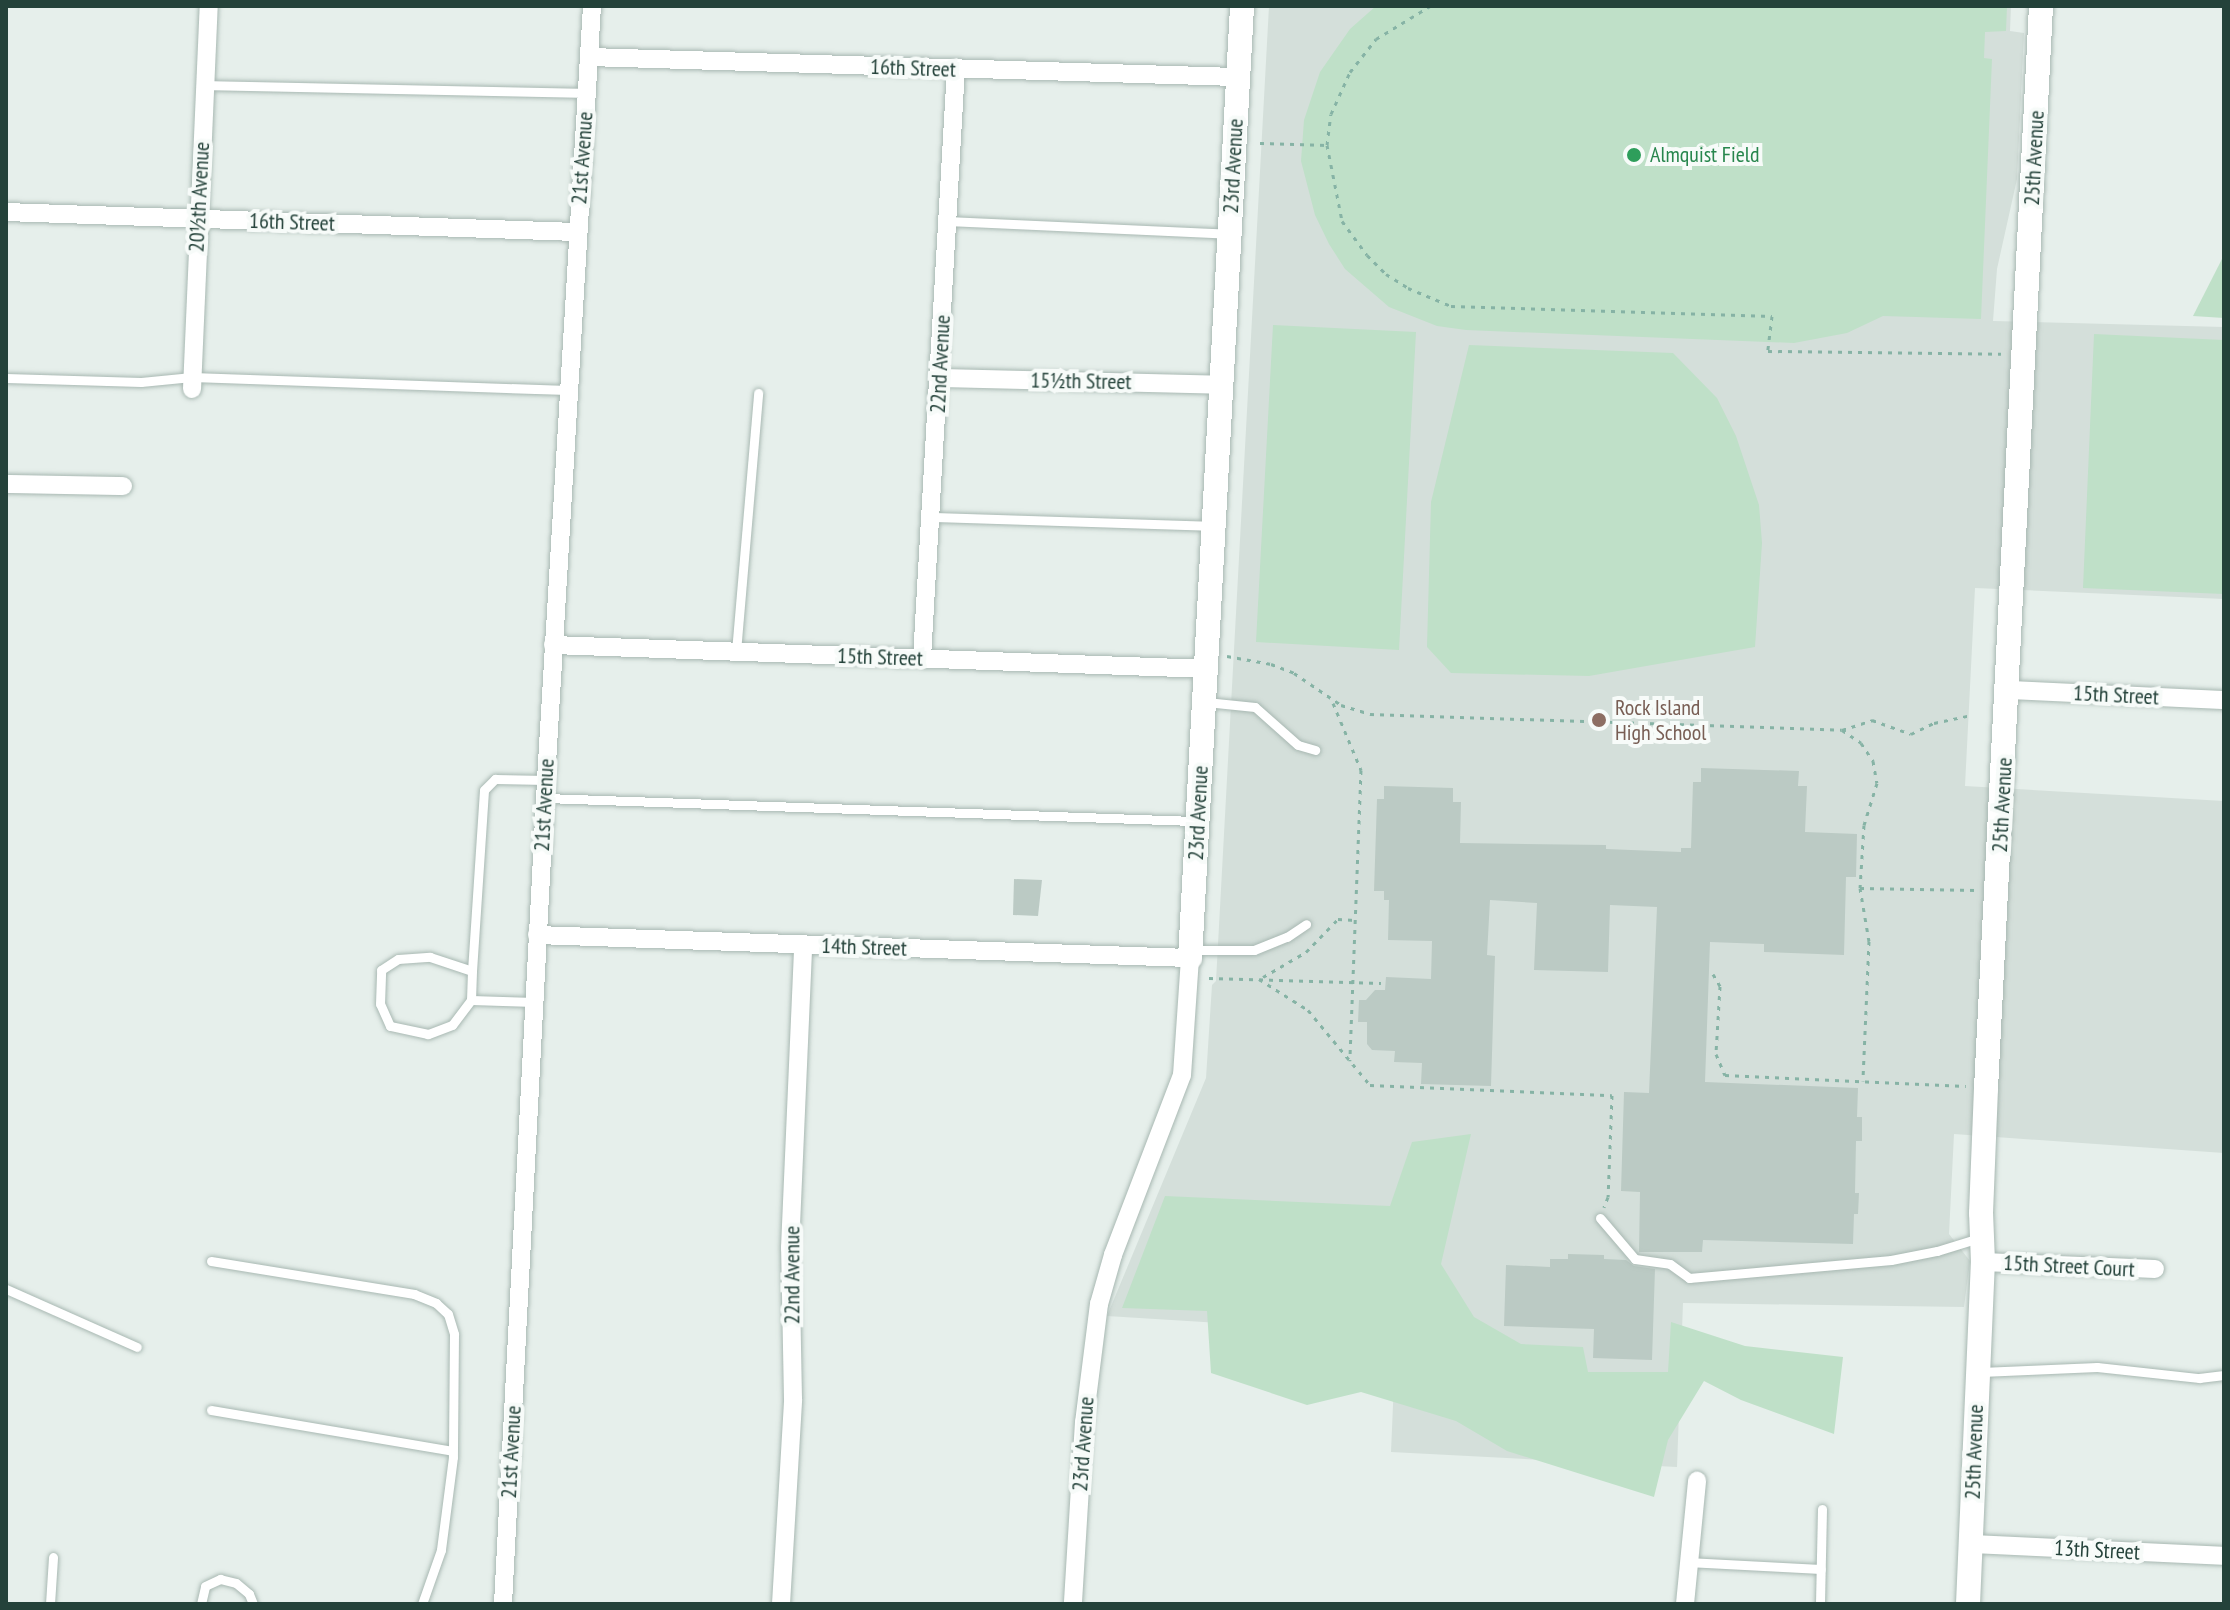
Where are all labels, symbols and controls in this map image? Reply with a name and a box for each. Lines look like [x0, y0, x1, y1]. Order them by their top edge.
street label: 16th Street [870, 53, 956, 83]
street label: 25th Avenue [2018, 109, 2050, 207]
street label: 21st Avenue [566, 110, 598, 206]
street label: 23rd Avenue [1217, 118, 1249, 214]
street label: 20½th Avenue [183, 141, 215, 253]
place label: Almquist Field [1650, 142, 1759, 168]
marker: Almquist Field [1625, 146, 1643, 164]
street label: 16th Street [249, 207, 335, 237]
street label: 22nd Avenue [924, 314, 956, 414]
street label: 15½th Street [1030, 367, 1132, 395]
street label: 15th Street [837, 642, 923, 672]
street label: 15th Street [2073, 680, 2159, 710]
place label: Rock Island High School [1615, 694, 1706, 746]
marker: Rock Island High School [1590, 711, 1608, 729]
street label: 25th Avenue [1986, 756, 2018, 854]
street label: 21st Avenue [528, 758, 560, 852]
street label: 23rd Avenue [1182, 765, 1214, 861]
street label: 14th Street [821, 932, 907, 962]
street label: 22nd Avenue [779, 1225, 805, 1325]
street label: 15th Street Court [2003, 1249, 2135, 1283]
street label: 23rd Avenue [1066, 1395, 1100, 1493]
street label: 25th Avenue [1959, 1404, 1989, 1500]
street label: 21st Avenue [495, 1405, 527, 1499]
street label: 13th Street [2054, 1535, 2140, 1565]

